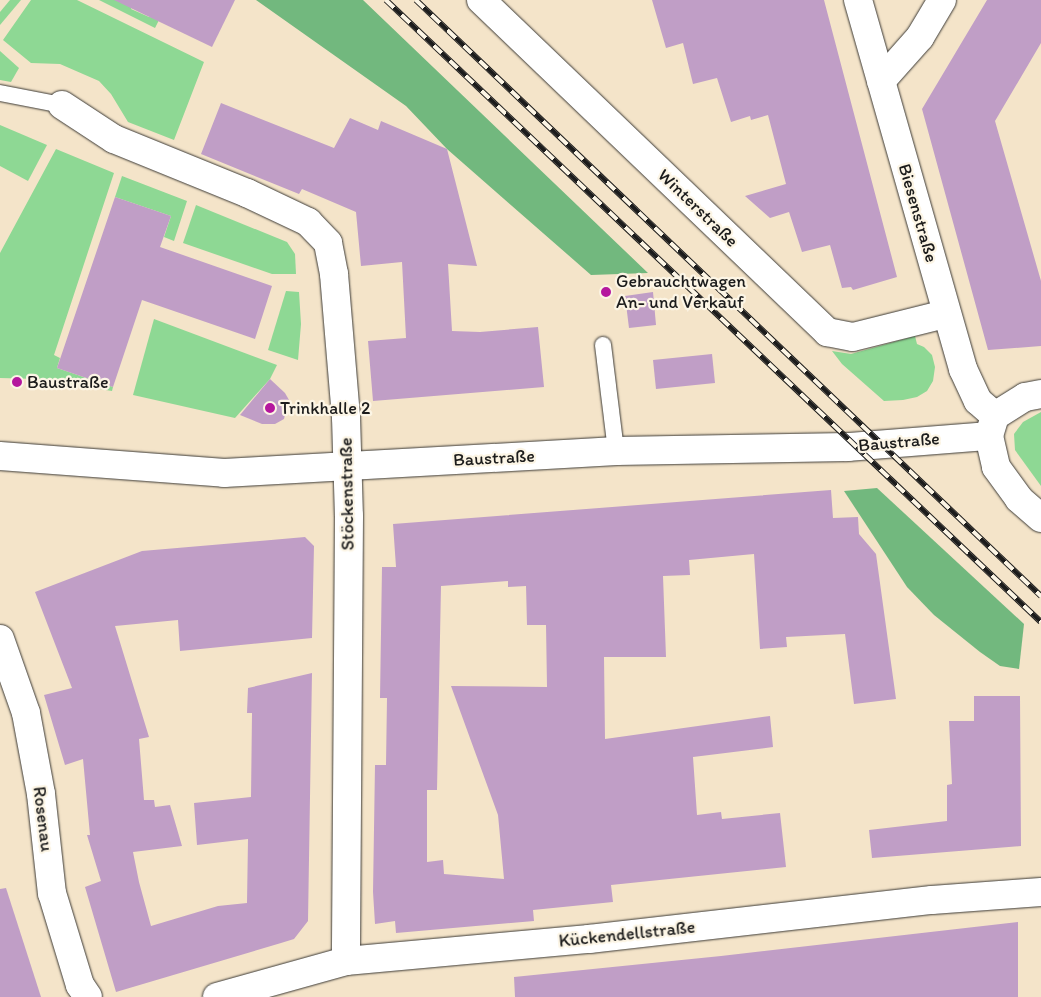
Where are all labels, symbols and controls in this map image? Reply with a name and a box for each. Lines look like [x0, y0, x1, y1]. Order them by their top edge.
street label: Biesenstraße [894, 161, 942, 265]
street label: Winterstraße [653, 164, 743, 252]
place label: Gebrauchtwagen An- und Verkauf [616, 271, 746, 314]
marker: Gebrauchtwagen An- und Verkauf [600, 286, 612, 298]
place label: Baustraße [27, 371, 109, 393]
marker: Baustraße [11, 376, 23, 388]
place label: Trinkhalle 2 [280, 397, 370, 419]
marker: Trinkhalle 2 [264, 402, 276, 414]
street label: Baustraße [857, 428, 941, 456]
street label: Stöckenstraße [335, 437, 359, 551]
street label: Baustraße [453, 445, 535, 471]
street label: Rosenau [28, 785, 58, 853]
street label: Kückendellstraße [558, 916, 696, 952]

